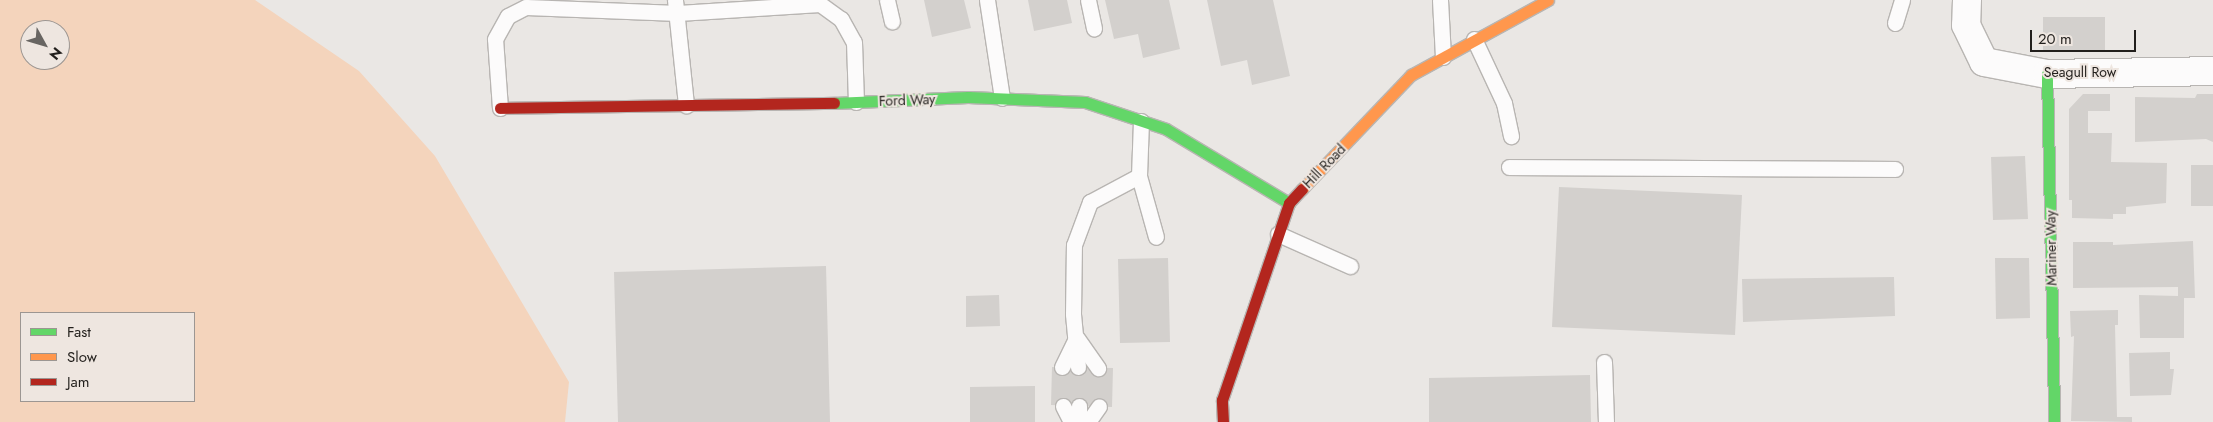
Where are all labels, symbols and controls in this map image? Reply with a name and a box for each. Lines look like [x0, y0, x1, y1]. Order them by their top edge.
north arrow [20, 20, 70, 70]
scale bar [2033, 20, 2139, 52]
text: 20 m [2038, 28, 2072, 50]
text: N [45, 43, 67, 64]
street label: Seagull Row [2044, 64, 2116, 80]
street label: Ford Way [878, 91, 936, 109]
street label: Hill Road [1299, 141, 1349, 191]
street label: Mariner Way [2042, 210, 2060, 286]
legend [20, 312, 195, 402]
text: Fast [67, 321, 91, 343]
text: Slow [67, 346, 97, 368]
text: Jam [67, 371, 90, 393]

